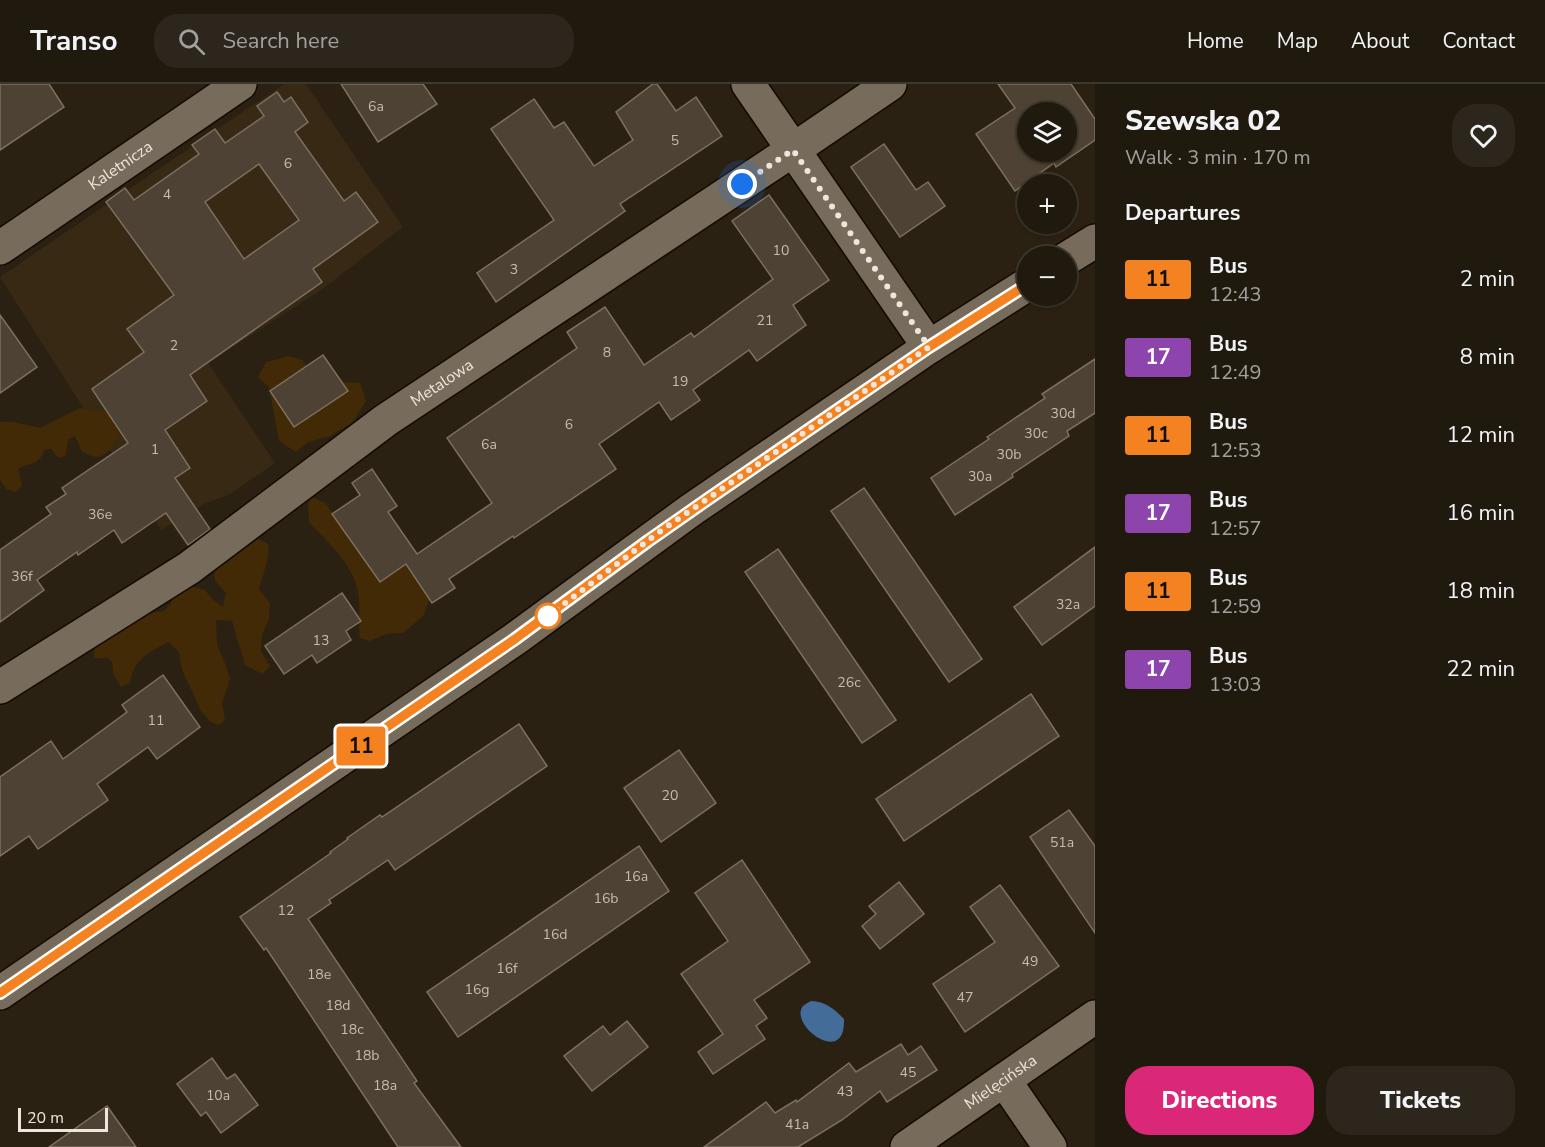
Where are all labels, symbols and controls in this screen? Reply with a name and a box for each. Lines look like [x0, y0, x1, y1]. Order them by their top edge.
search box [154, 14, 574, 68]
text: Transo [30, 22, 118, 60]
icon: search [175, 25, 208, 58]
text: Search here [223, 26, 339, 56]
text: Home [1187, 27, 1244, 55]
text: Map [1277, 27, 1318, 55]
text: About [1351, 27, 1409, 55]
text: Contact [1442, 27, 1515, 55]
house number: 6a [368, 97, 384, 116]
map controls [1017, 102, 1077, 306]
button: layers [1017, 102, 1077, 162]
text: Szewska 02 [1125, 102, 1281, 140]
button: heart [1452, 104, 1515, 167]
house number: 5 [671, 131, 679, 150]
street label: Kaletnicza [84, 136, 157, 195]
text: Walk · 3 min · 170 m [1125, 144, 1311, 171]
house number: 6 [284, 154, 292, 173]
your location [727, 169, 757, 199]
button: + [1017, 174, 1077, 234]
house number: 4 [163, 185, 171, 204]
text: Departures [1125, 198, 1240, 228]
house number: 10 [773, 241, 789, 260]
button: − [1017, 246, 1077, 306]
text: Bus [1209, 251, 1248, 281]
house number: 3 [510, 260, 518, 279]
text: 2 min [1460, 264, 1515, 294]
text: 11 [1145, 265, 1171, 293]
text: 12:43 [1209, 281, 1262, 308]
house number: 21 [757, 311, 773, 330]
text: Bus [1209, 329, 1248, 359]
house number: 2 [170, 336, 178, 355]
text: 8 min [1460, 342, 1515, 372]
house number: 8 [603, 343, 611, 362]
text: 17 [1145, 343, 1171, 371]
street label: Metalowa [406, 354, 478, 412]
text: 12:49 [1209, 359, 1262, 386]
house number: 19 [672, 372, 688, 391]
house number: 30d [1051, 404, 1075, 423]
text: Bus [1209, 407, 1248, 437]
house number: 6 [565, 415, 573, 434]
text: 12 min [1447, 420, 1515, 450]
text: 11 [1145, 421, 1171, 449]
house number: 30c [1024, 424, 1048, 443]
house number: 6a [481, 435, 497, 454]
text: 12:53 [1209, 437, 1262, 464]
house number: 1 [151, 440, 159, 459]
house number: 30b [997, 445, 1021, 464]
house number: 30a [968, 467, 992, 486]
text: Bus [1209, 485, 1248, 515]
text: 16 min [1447, 498, 1515, 528]
text: 17 [1145, 499, 1171, 527]
house number: 36e [88, 505, 112, 524]
text: 12:57 [1209, 515, 1262, 542]
text: Bus [1209, 563, 1248, 593]
house number: 36f [11, 567, 33, 586]
text: 18 min [1447, 576, 1515, 606]
text: 11 [1145, 577, 1171, 605]
text: 12:59 [1209, 593, 1262, 620]
house number: 32a [1056, 595, 1080, 614]
unlabelled marker [535, 603, 561, 629]
house number: 13 [313, 631, 329, 650]
text: Bus [1209, 641, 1248, 671]
text: 22 min [1447, 654, 1515, 684]
text: 17 [1145, 655, 1171, 683]
text: 13:03 [1209, 671, 1262, 698]
house number: 26c [837, 673, 861, 692]
house number: 11 [148, 711, 164, 730]
line badge: 11 [334, 726, 388, 766]
text: 11 [348, 732, 374, 760]
house number: 20 [662, 786, 678, 805]
house number: 51a [1050, 833, 1074, 852]
house number: 16a [624, 867, 648, 886]
house number: 16b [594, 889, 618, 908]
house number: 12 [278, 901, 294, 920]
house number: 16d [543, 925, 567, 944]
house number: 49 [1022, 952, 1038, 971]
house number: 16f [496, 959, 518, 978]
house number: 18e [307, 965, 331, 984]
house number: 16g [464, 980, 490, 999]
house number: 47 [957, 988, 973, 1007]
house number: 18d [326, 996, 350, 1015]
house number: 18c [340, 1020, 364, 1039]
house number: 18b [355, 1046, 379, 1065]
street label: Mielęcińska [960, 1049, 1041, 1115]
house number: 45 [900, 1063, 916, 1082]
button: Directions [1125, 1066, 1314, 1135]
button: Tickets [1326, 1066, 1515, 1135]
house number: 18a [373, 1076, 397, 1095]
house number: 43 [837, 1082, 853, 1101]
house number: 10a [206, 1086, 230, 1105]
scale bar [18, 1105, 108, 1132]
text: 20 m [27, 1107, 64, 1129]
house number: 41a [785, 1115, 809, 1134]

